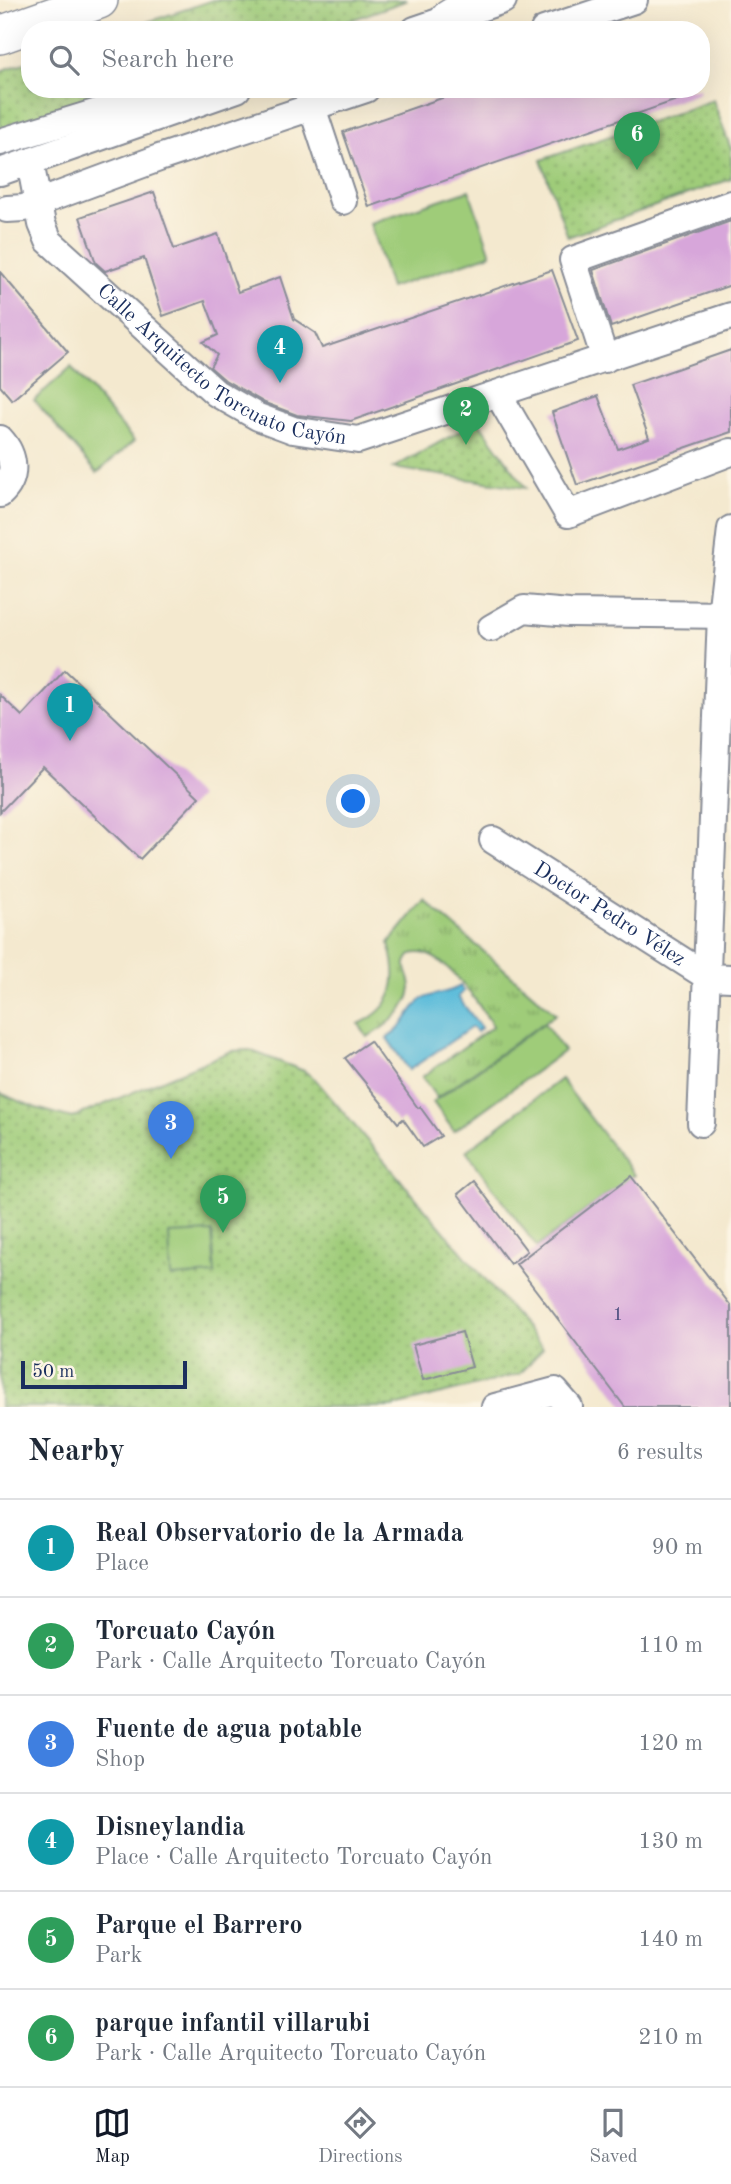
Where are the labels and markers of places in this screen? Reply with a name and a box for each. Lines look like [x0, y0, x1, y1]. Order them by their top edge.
pin: 6 [614, 112, 660, 170]
pin: 4 [257, 325, 303, 383]
pin: 2 [443, 387, 489, 445]
pin: 1 [47, 683, 93, 741]
pin: 3 [148, 1101, 194, 1159]
pin: 5 [200, 1175, 246, 1233]

